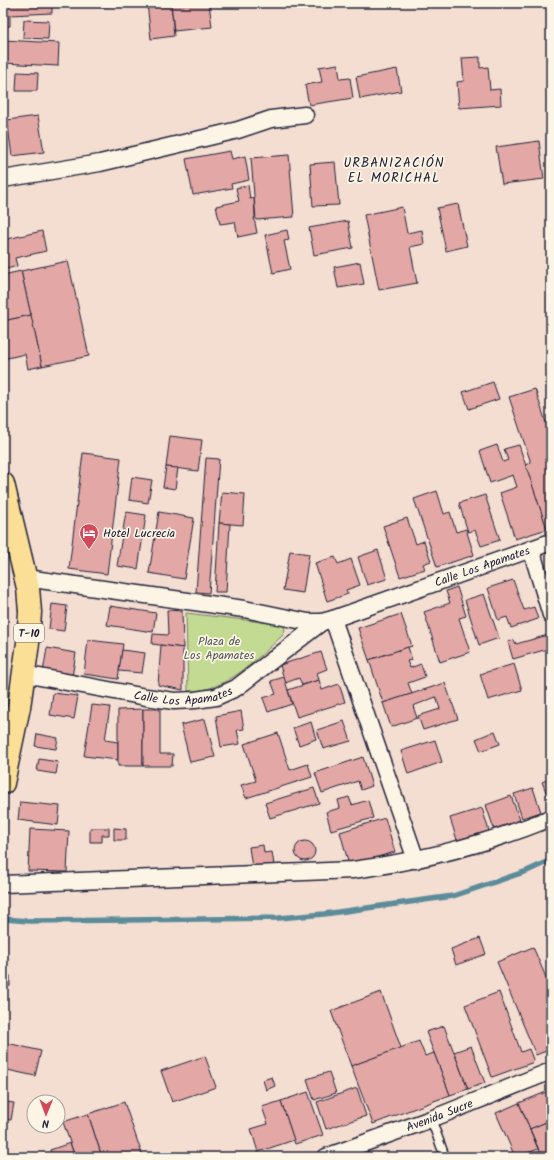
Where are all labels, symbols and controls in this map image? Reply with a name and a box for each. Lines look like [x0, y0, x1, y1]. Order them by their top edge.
district label: URBANIZACIÓN EL MORICHAL [344, 153, 444, 189]
hotel icon: Hotel Lucrecia [78, 522, 100, 550]
place label: Hotel Lucrecia [103, 524, 176, 543]
street label: Calle Los Apamates [432, 541, 533, 592]
road number: T-10 [14, 624, 44, 642]
park label: Plaza de Los Apamates [184, 632, 254, 665]
street label: Calle Los Apamates [132, 682, 236, 711]
north arrow [26, 1094, 66, 1134]
street label: Avenida Sucre [404, 1094, 477, 1137]
text: N [42, 1114, 49, 1132]

